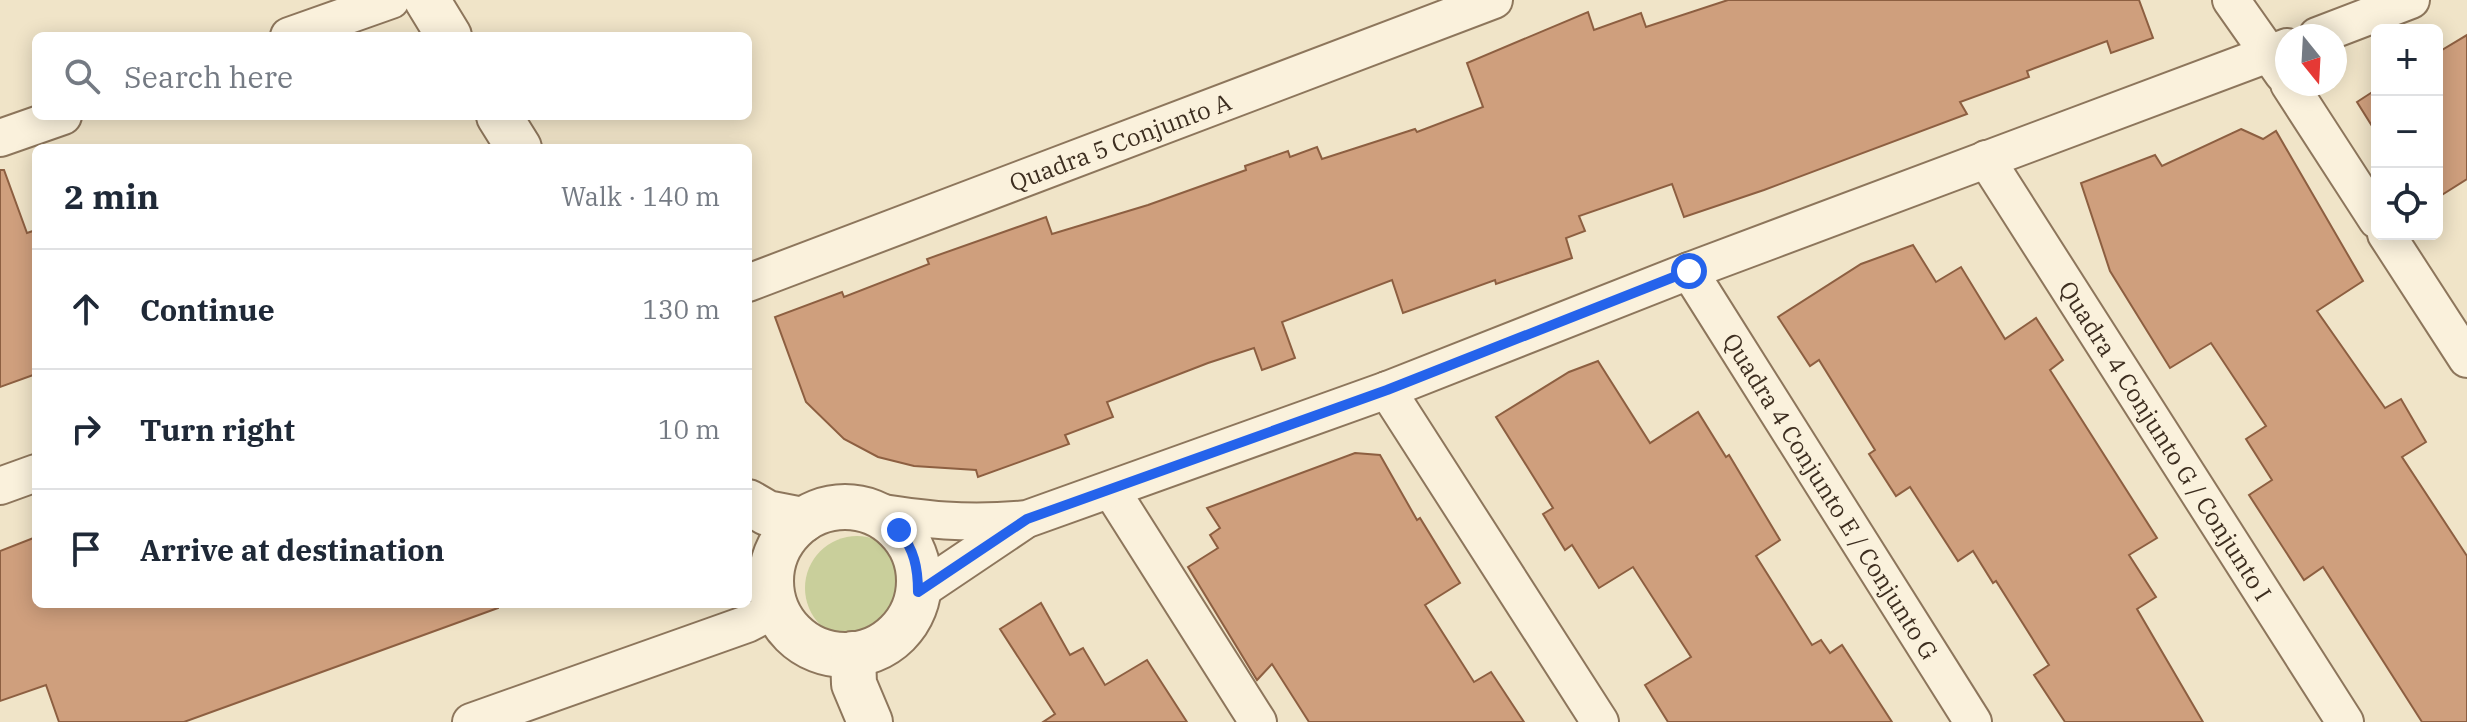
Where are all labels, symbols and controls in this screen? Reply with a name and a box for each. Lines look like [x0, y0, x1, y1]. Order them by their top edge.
north arrow [2275, 24, 2347, 96]
map controls [2371, 24, 2443, 240]
button: + [2371, 24, 2443, 96]
search box [32, 32, 752, 120]
icon: search [60, 54, 104, 98]
text: Search here [124, 57, 293, 96]
street label: Quadra 5 Conjunto A [1005, 85, 1236, 198]
button: − [2371, 96, 2443, 168]
button: locate [2371, 168, 2443, 240]
text: 2 min [64, 174, 159, 218]
text: Walk · 140 m [561, 179, 720, 213]
route start [1671, 253, 1707, 289]
street label: Quadra 4 Conjunto G / Conjunto I [2052, 275, 2279, 607]
icon: ahead [64, 287, 108, 331]
text: Continue [140, 290, 275, 329]
text: 130 m [642, 292, 720, 326]
street label: Quadra 4 Conjunto E / Conjunto G [1716, 327, 1946, 666]
icon: right [64, 407, 108, 451]
text: Turn right [140, 410, 295, 449]
text: 10 m [658, 412, 720, 446]
route end [881, 512, 917, 548]
icon: arrive [64, 527, 108, 571]
text: Arrive at destination [140, 530, 445, 569]

